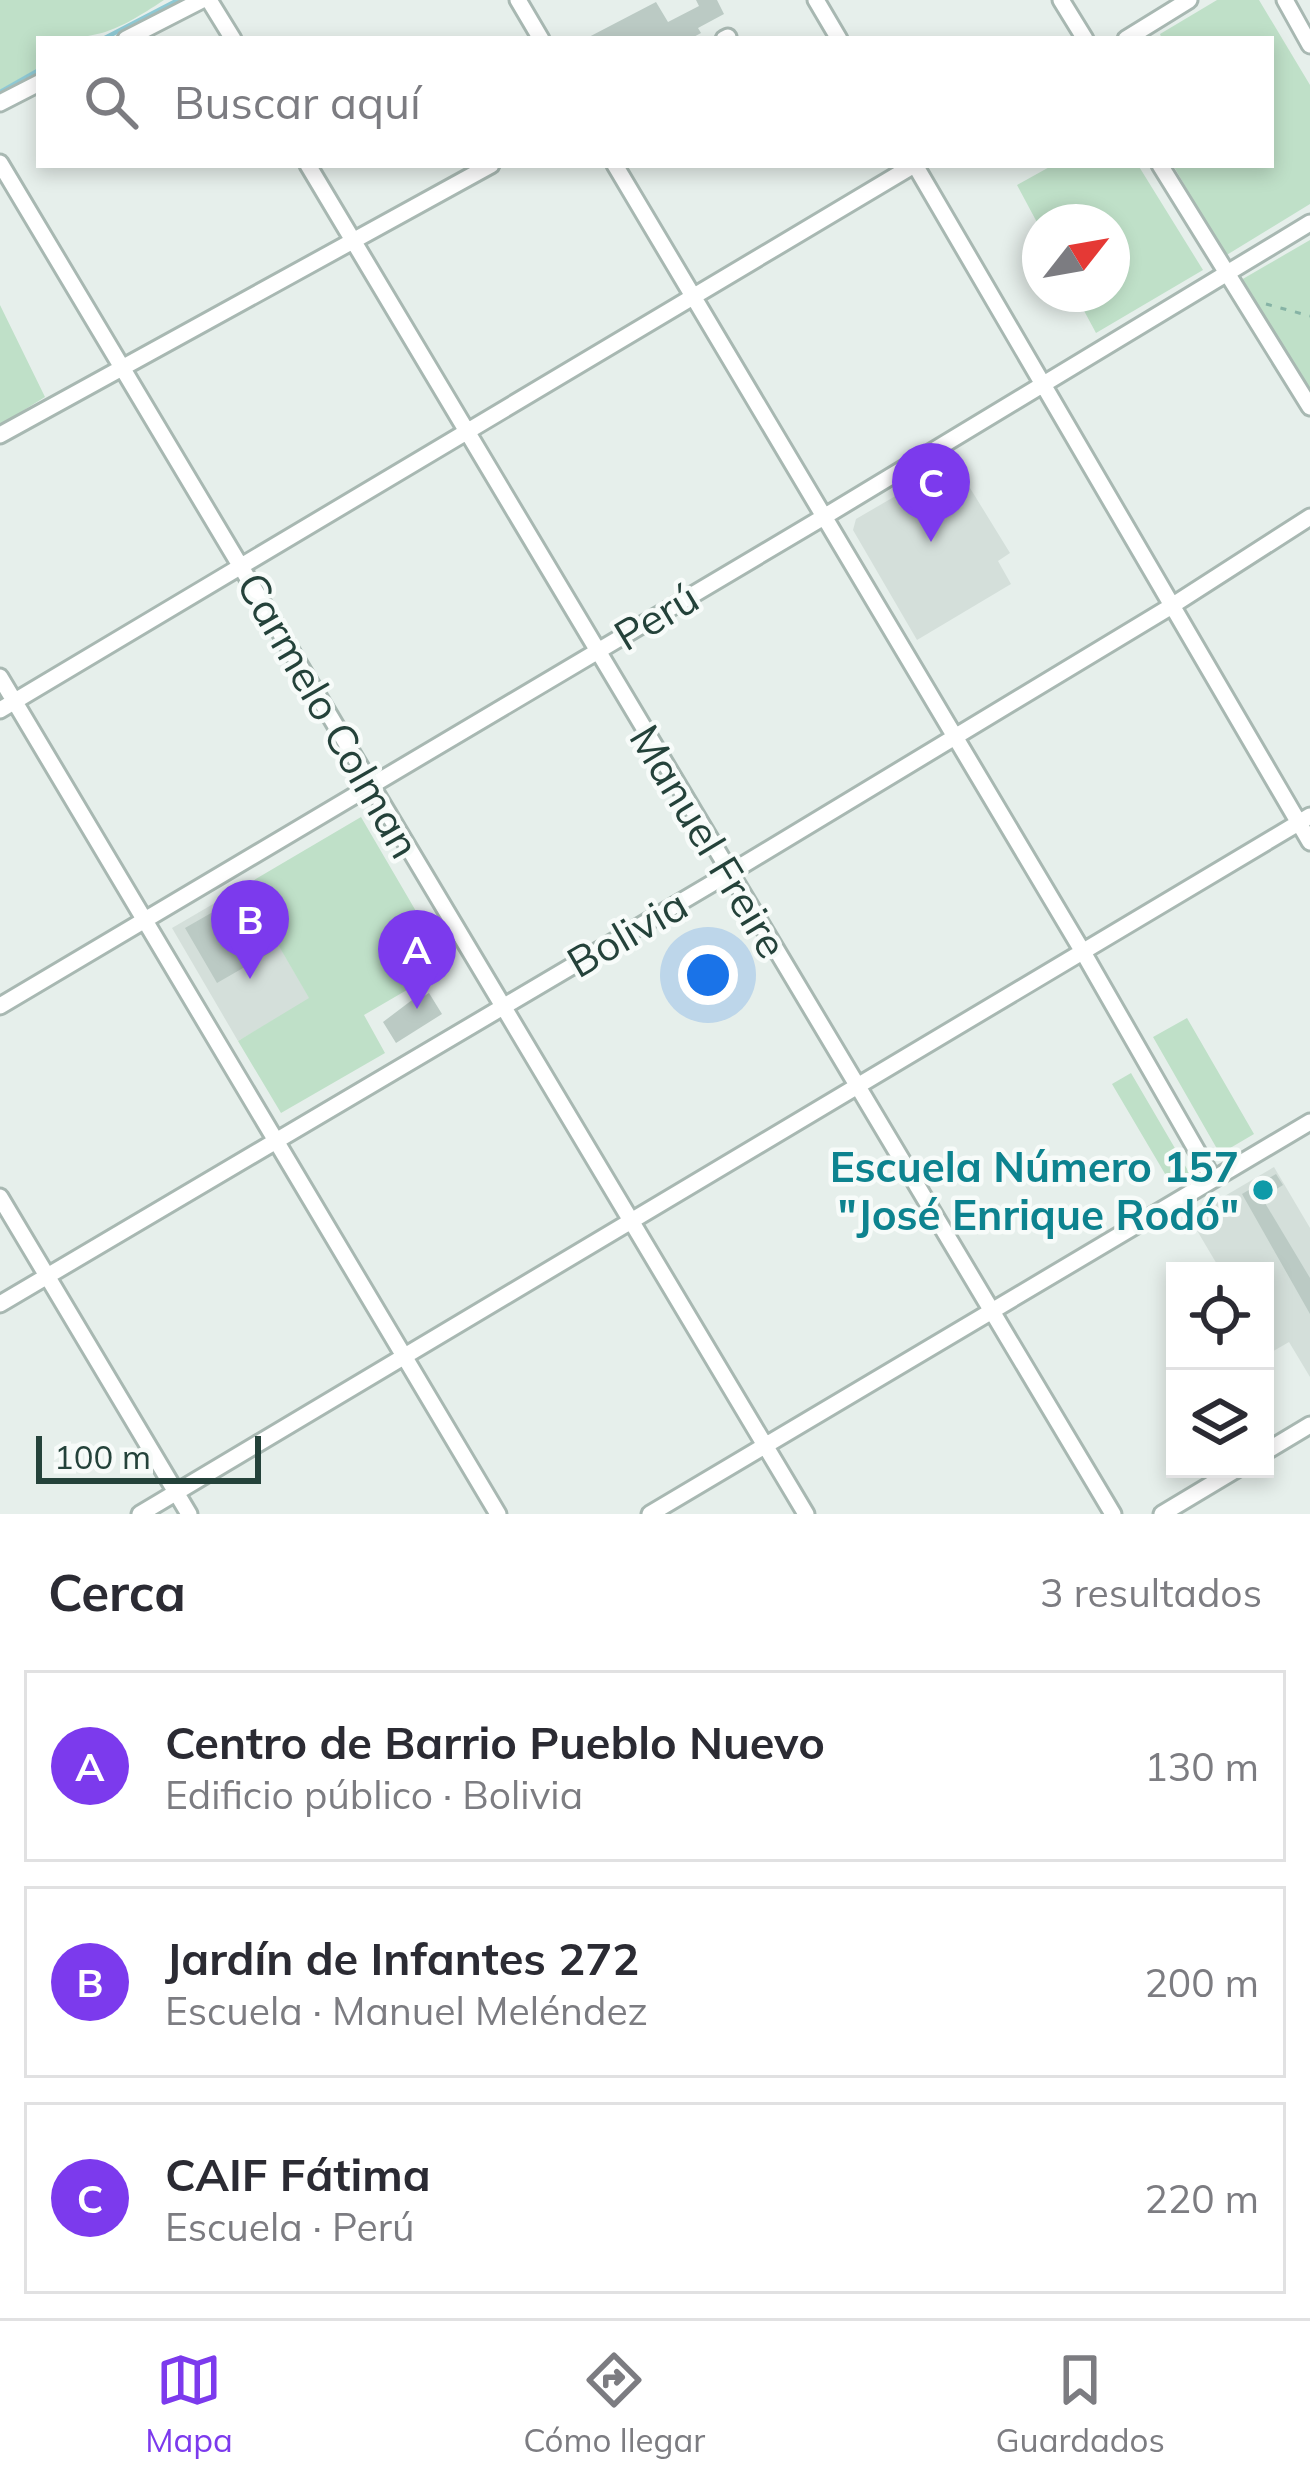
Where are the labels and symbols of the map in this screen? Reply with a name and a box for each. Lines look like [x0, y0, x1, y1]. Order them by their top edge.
north arrow [1022, 204, 1130, 312]
pin: C [892, 443, 970, 542]
street label: Carmelo Colman [226, 563, 432, 867]
street label: Perú [604, 570, 708, 662]
street label: Manuel Freire [619, 715, 799, 967]
street label: Bolivia [557, 878, 697, 988]
pin: B [211, 880, 289, 979]
pin: A [378, 910, 456, 1009]
your location [678, 945, 738, 1005]
place label: Escuela Número 157 "José Enrique Rodó" [830, 1140, 1239, 1241]
marker: Escuela Número 157 "José Enrique Rodó" [1250, 1177, 1276, 1203]
scale bar [36, 1430, 261, 1483]

